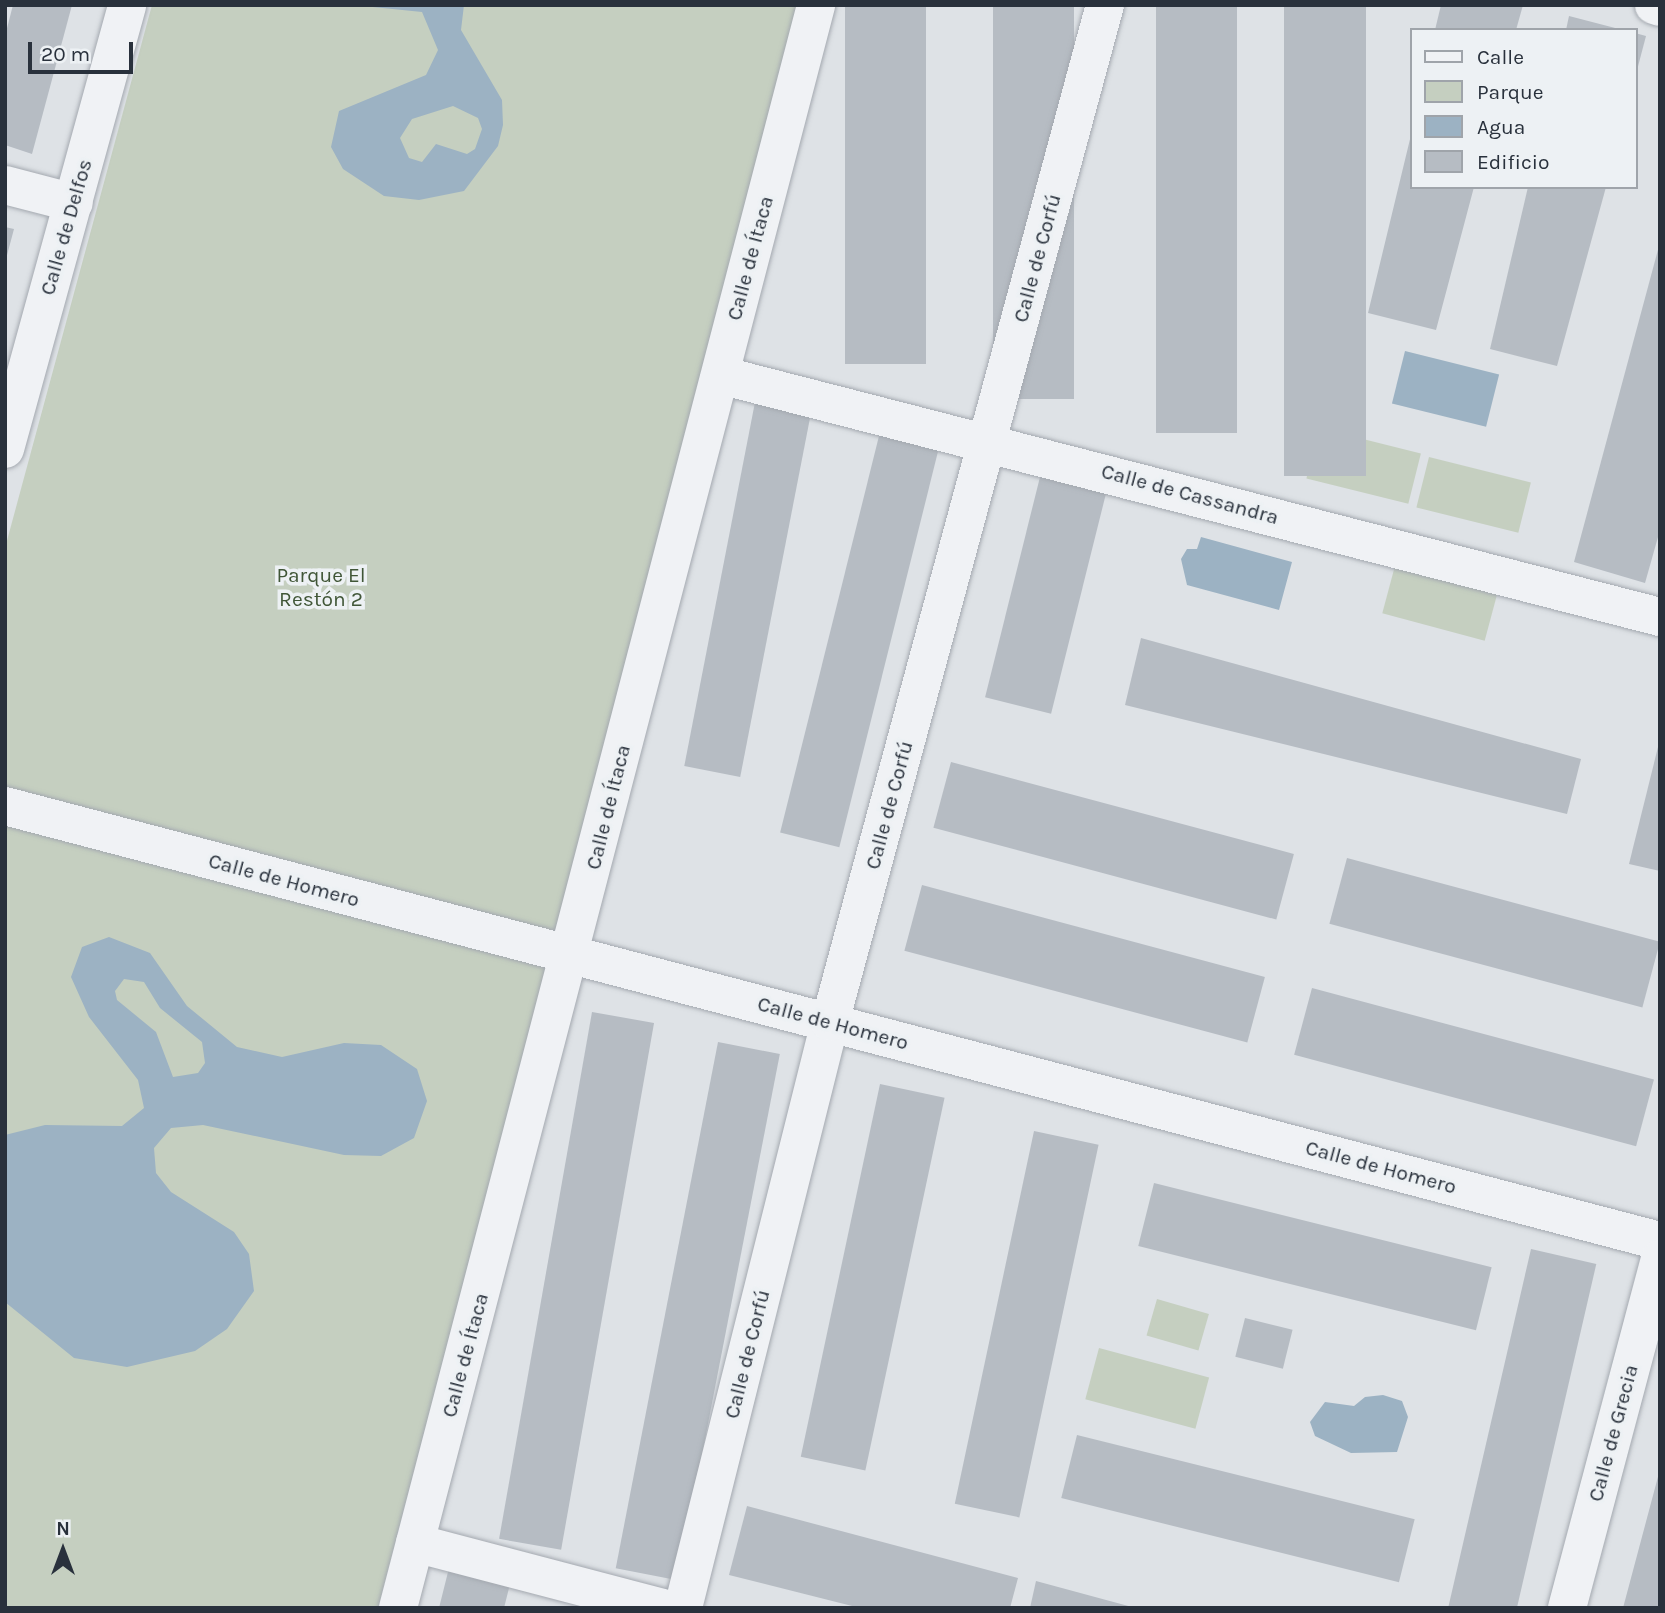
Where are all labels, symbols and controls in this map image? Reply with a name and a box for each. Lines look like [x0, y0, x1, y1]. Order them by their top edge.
scale bar [32, 28, 136, 72]
legend [1410, 28, 1637, 189]
text: 20 m [41, 42, 90, 66]
text: Calle [1477, 45, 1524, 69]
text: Parque [1477, 80, 1544, 104]
text: Agua [1477, 115, 1525, 139]
text: Edificio [1477, 150, 1550, 174]
street label: Calle de Delfos [35, 156, 97, 298]
street label: Calle de Corfú [1008, 191, 1066, 325]
street label: Calle de Ítaca [721, 193, 779, 323]
street label: Calle de Cassandra [1099, 458, 1281, 530]
park label: Parque El Restón 2 [276, 562, 366, 612]
street label: Calle de Corfú [860, 738, 918, 872]
street label: Calle de Ítaca [580, 742, 636, 872]
street label: Calle de Homero [206, 848, 362, 912]
street label: Calle de Homero [755, 991, 911, 1055]
street label: Calle de Homero [1303, 1135, 1459, 1199]
street label: Calle de Corfú [719, 1287, 775, 1421]
street label: Calle de Ítaca [436, 1290, 494, 1420]
street label: Calle de Grecia [1583, 1362, 1643, 1504]
north arrow [28, 1515, 98, 1585]
text: N [56, 1518, 70, 1540]

